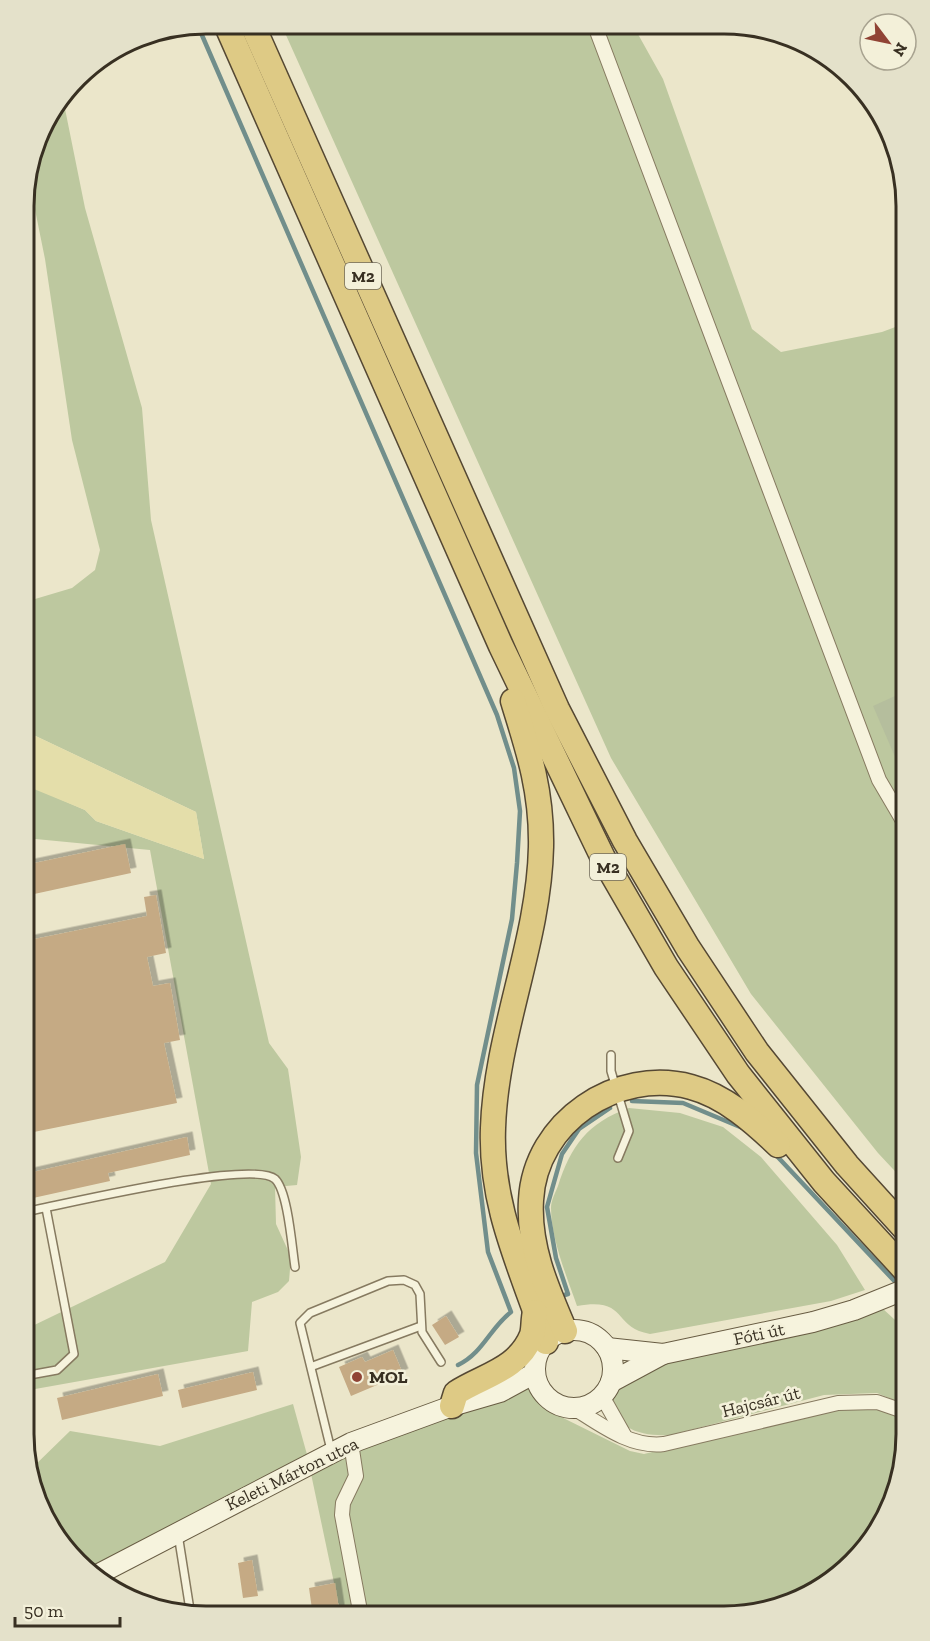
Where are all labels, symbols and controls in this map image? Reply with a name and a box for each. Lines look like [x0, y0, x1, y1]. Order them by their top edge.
north arrow [858, 12, 918, 72]
text: N [889, 39, 912, 60]
road number: M2 [345, 263, 381, 289]
road number: M2 [590, 854, 626, 880]
street label: Fóti út [732, 1318, 787, 1350]
place label: MOL [369, 1366, 408, 1388]
marker: MOL [350, 1370, 364, 1384]
street label: Hajcsár út [720, 1382, 803, 1422]
street label: Keleti Márton utca [222, 1432, 362, 1516]
scale bar [15, 1590, 120, 1628]
text: 50 m [24, 1600, 64, 1622]

